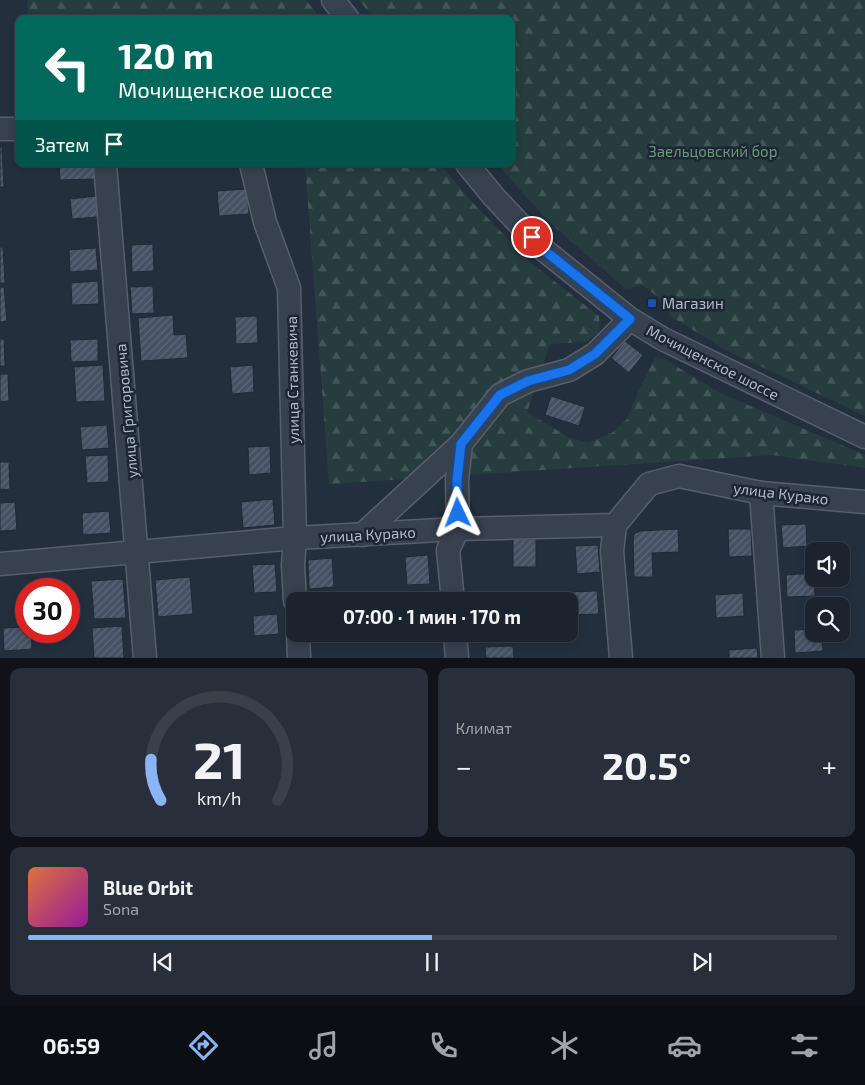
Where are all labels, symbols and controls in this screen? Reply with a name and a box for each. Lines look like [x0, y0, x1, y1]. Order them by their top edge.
text: 120 m [118, 34, 214, 76]
icon: left [35, 35, 100, 100]
text: Мочищенское шоссе [118, 76, 333, 102]
icon: arrive [100, 130, 128, 158]
text: Затем [35, 133, 90, 156]
park label: Заельцовский бор [649, 142, 777, 160]
pin [511, 216, 553, 258]
icon: arrive [518, 223, 546, 251]
place label: Магазин [662, 294, 724, 312]
marker: Магазин [646, 297, 658, 309]
street label: улица Станкевича [282, 316, 303, 444]
street label: Мочищенское шоссе [644, 321, 782, 403]
street label: улица Григоровича [111, 343, 142, 479]
street label: улица Курако [732, 478, 830, 509]
position arrow [431, 486, 483, 538]
street label: улица Курако [320, 523, 416, 546]
map controls [805, 542, 850, 642]
button: sound [805, 542, 850, 587]
speed limit sign: 30 [15, 578, 80, 643]
button: search [805, 597, 850, 642]
text: 07:00 · 1 мин · 170 m [343, 605, 521, 628]
text: Климат [456, 718, 512, 737]
text: 21 [192, 727, 245, 789]
text: 20.5° [602, 742, 691, 788]
text: − [456, 749, 472, 783]
text: + [822, 749, 837, 783]
text: km/h [197, 787, 241, 809]
text: Blue Orbit [103, 876, 193, 899]
text: Sona [103, 899, 139, 918]
icon: previous [149, 948, 177, 976]
icon: pause [418, 948, 446, 976]
icon: next [688, 948, 716, 976]
icon: directions [186, 1028, 221, 1063]
icon: music [306, 1028, 341, 1063]
icon: phone [426, 1028, 461, 1063]
icon: climate [547, 1028, 582, 1063]
icon: car [667, 1028, 702, 1063]
icon: filters [787, 1028, 822, 1063]
text: 06:59 [43, 1032, 100, 1058]

